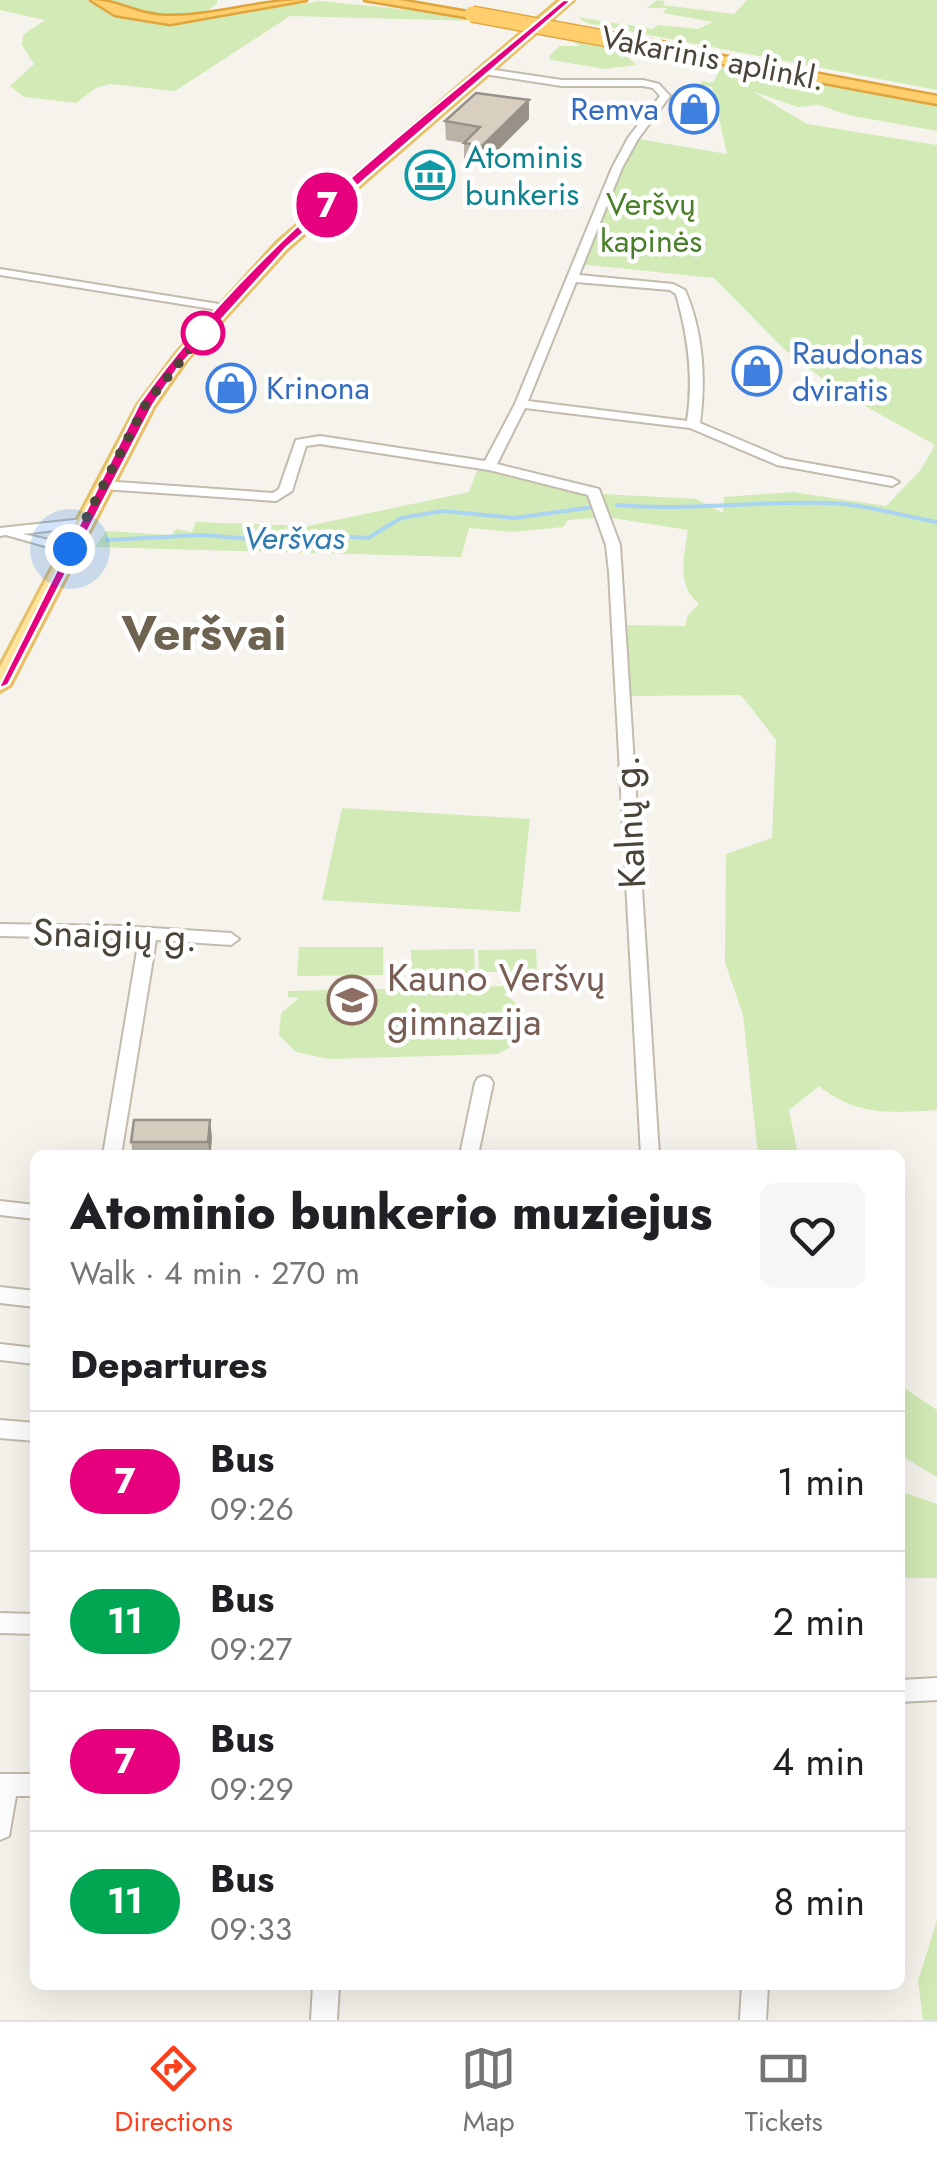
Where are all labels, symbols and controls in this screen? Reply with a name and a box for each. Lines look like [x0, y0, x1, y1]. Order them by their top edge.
street label: Vakarinis aplinkl. [597, 14, 829, 102]
shop icon: Remva [668, 83, 720, 135]
place label: Remva [570, 86, 659, 132]
place label: Atominis bunkeris [465, 134, 583, 217]
museum icon: Atominis bunkeris [404, 149, 456, 201]
line badge: 7 [294, 172, 360, 238]
text: 7 [316, 180, 338, 230]
park label: Veršvų kapinės [600, 181, 702, 264]
unlabelled marker [182, 312, 224, 354]
place label: Raudonas dviratis [792, 330, 923, 413]
shop icon: Raudonas dviratis [731, 345, 783, 397]
shop icon: Krinona [205, 362, 257, 414]
place label: Krinona [266, 365, 370, 411]
water label: Veršvas [244, 515, 345, 561]
your location [45, 524, 95, 574]
district label: Veršvai [121, 599, 286, 668]
street label: Kalnų g. [598, 754, 659, 890]
street label: Snaigių g. [32, 904, 198, 965]
place label: Kauno Veršvų gimnazija [387, 950, 605, 1049]
school or university icon: Kauno Veršvų gimnazija [326, 974, 378, 1026]
text: Atominio bunkerio muziejus [70, 1178, 712, 1247]
button: heart [760, 1183, 865, 1288]
text: Walk · 4 min · 270 m [70, 1250, 360, 1296]
text: Departures [70, 1337, 267, 1392]
text: Bus [210, 1431, 274, 1486]
text: 1 min [777, 1454, 865, 1509]
text: 7 [114, 1456, 136, 1506]
text: 09:26 [210, 1486, 294, 1532]
text: Bus [210, 1571, 274, 1626]
text: 2 min [773, 1594, 865, 1649]
text: 11 [107, 1596, 143, 1646]
text: 09:27 [210, 1626, 292, 1672]
text: Bus [210, 1711, 274, 1766]
text: 4 min [772, 1734, 865, 1789]
text: 7 [114, 1736, 136, 1786]
text: 09:29 [210, 1766, 294, 1812]
text: Bus [210, 1851, 274, 1906]
text: 8 min [773, 1874, 865, 1929]
text: 11 [107, 1876, 143, 1926]
text: 09:33 [210, 1906, 292, 1952]
tab: Directions [114, 2041, 233, 2142]
tab: Map [461, 2041, 516, 2142]
tab: Tickets [745, 2041, 823, 2142]

